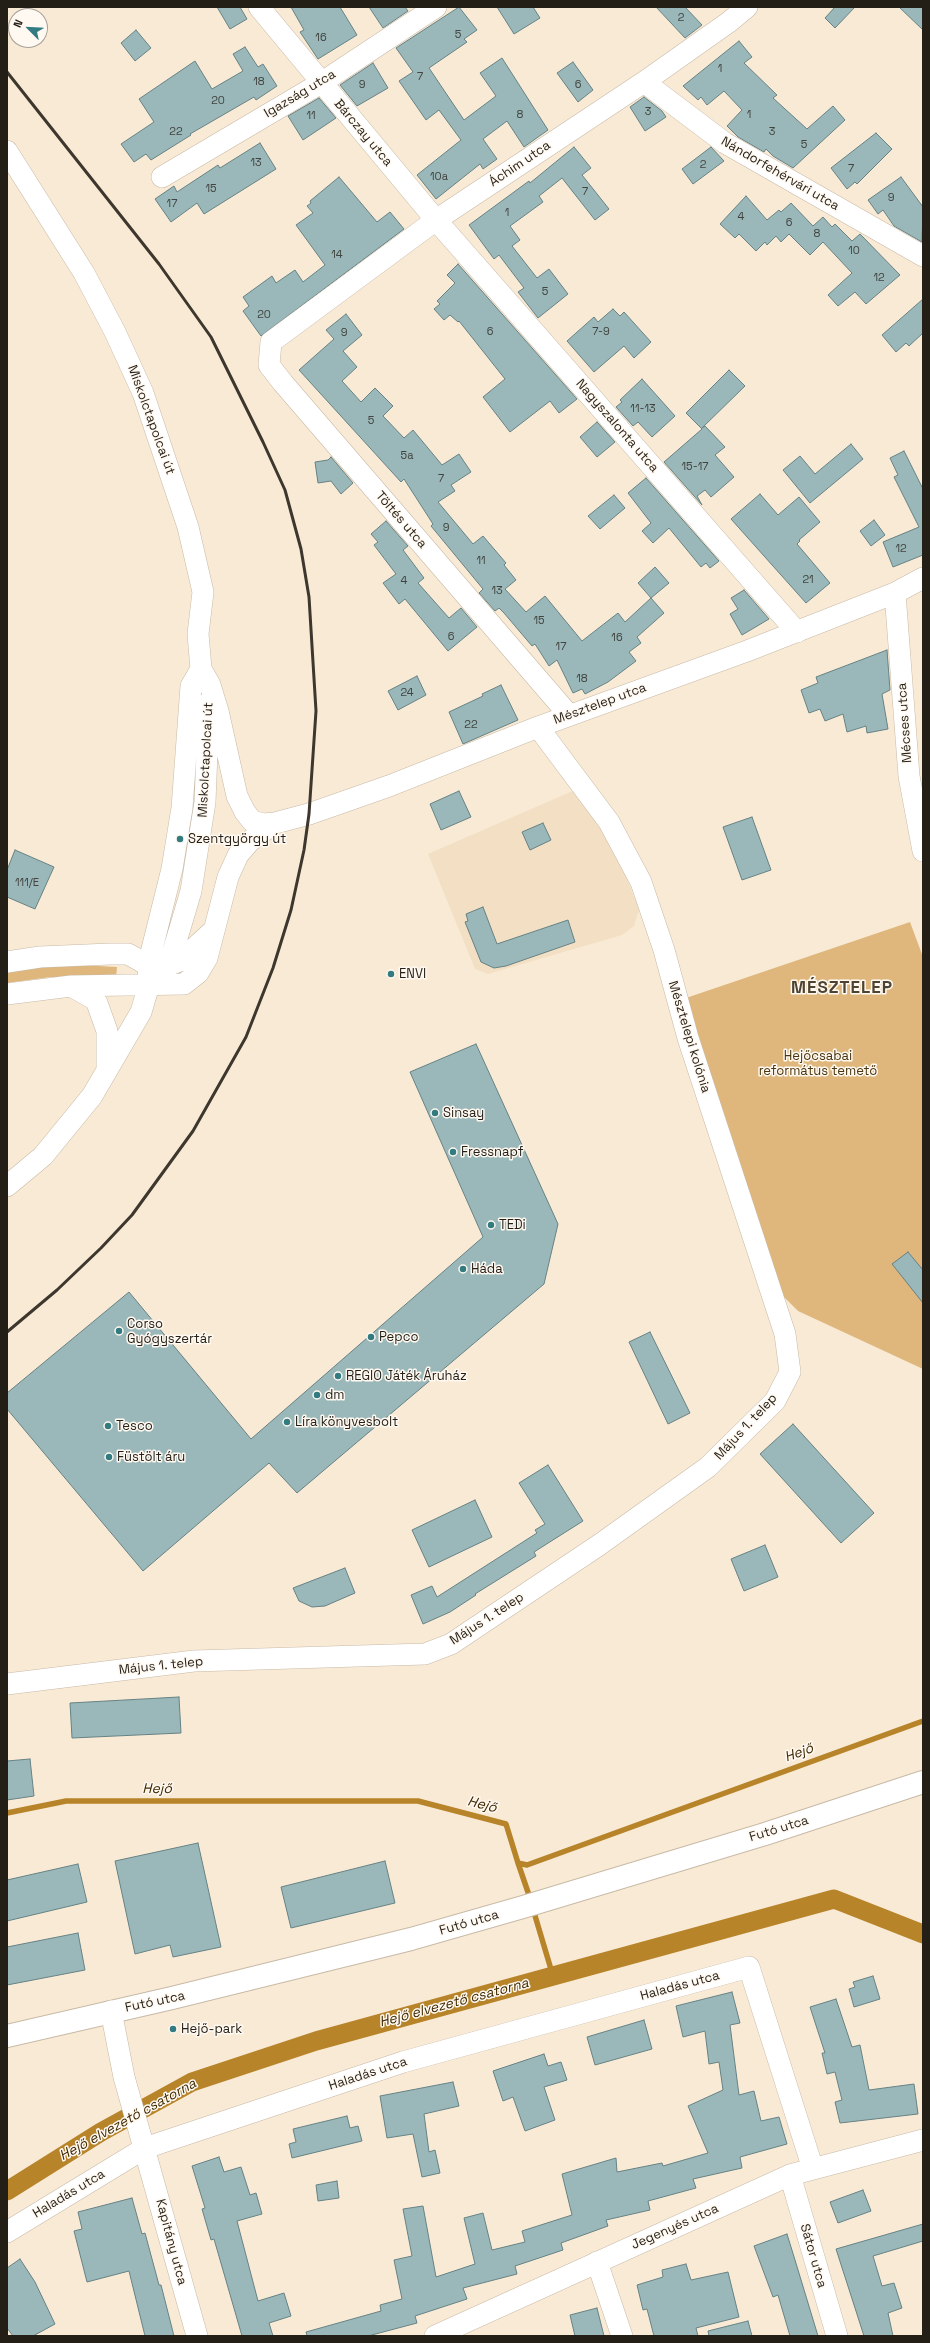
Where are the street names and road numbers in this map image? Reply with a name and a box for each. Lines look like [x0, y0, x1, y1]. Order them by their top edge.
street label: Igazság utca [261, 67, 339, 121]
street label: Bárczay utca [330, 96, 396, 170]
street label: Nándorfehérvári utca [718, 134, 842, 214]
street label: Áchim utca [486, 138, 554, 190]
street label: Miskolctapolcai út [124, 363, 178, 477]
street label: Nagyszalonta utca [572, 376, 662, 476]
street label: Töltés utca [372, 488, 430, 552]
street label: Mésztelep utca [551, 680, 649, 728]
street label: Mécses utca [894, 682, 916, 764]
street label: Miskolctapolcai út [195, 702, 217, 818]
street label: Mésztelepi kolónia [665, 979, 713, 1095]
street label: Május 1. telep [711, 1391, 781, 1463]
street label: Május 1. telep [447, 1589, 527, 1649]
street label: Május 1. telep [118, 1654, 204, 1678]
street label: Futó utca [748, 1813, 810, 1845]
street label: Futó utca [438, 1907, 500, 1939]
street label: Haladás utca [639, 1968, 721, 2004]
street label: Futó utca [124, 1988, 186, 2016]
street label: Haladás utca [327, 2054, 409, 2094]
street label: Haladás utca [30, 2166, 108, 2222]
street label: Kapitány utca [152, 2197, 190, 2287]
street label: Jegenyés utca [629, 2201, 721, 2253]
street label: Sátor utca [796, 2222, 830, 2290]

